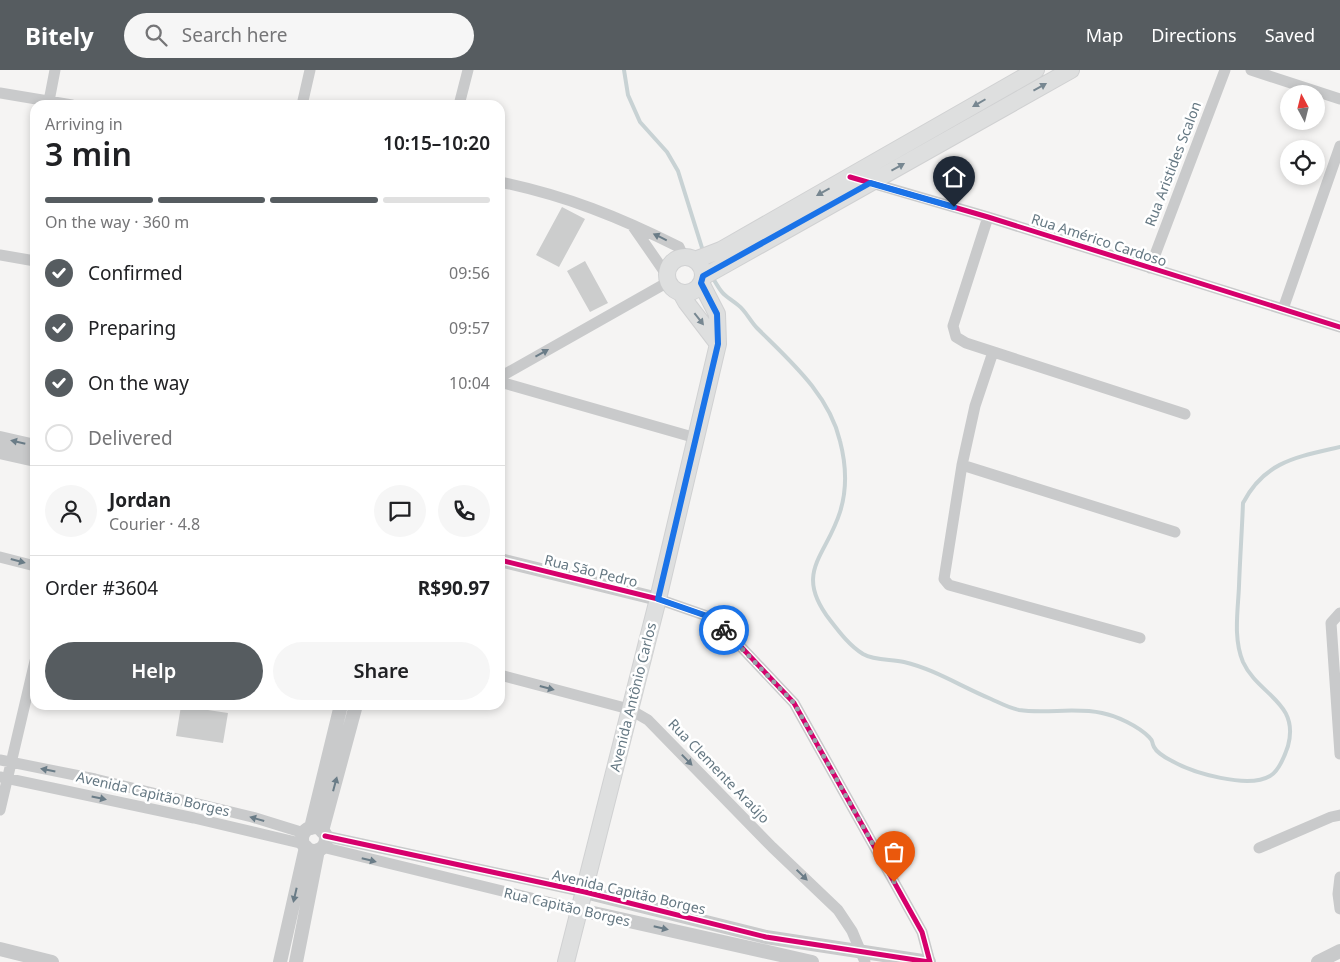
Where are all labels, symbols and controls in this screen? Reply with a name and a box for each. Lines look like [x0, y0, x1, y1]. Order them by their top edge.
search box [124, 13, 474, 58]
text: Bitely [25, 19, 94, 52]
icon: search [142, 21, 170, 49]
text: Search here [182, 22, 287, 48]
text: Map [1086, 23, 1123, 47]
text: Directions [1151, 23, 1237, 47]
text: Saved [1265, 23, 1315, 47]
one-way arrow [1033, 83, 1047, 92]
north arrow [1280, 85, 1325, 130]
map controls [1280, 85, 1325, 185]
one-way arrow [971, 99, 986, 107]
street label: Rua Aristides Scalon [1140, 99, 1205, 229]
text: Arriving in [45, 113, 123, 135]
text: 10:15–10:20 [383, 130, 490, 156]
text: 3 min [45, 132, 132, 175]
button: locate [1280, 140, 1325, 185]
pin [933, 156, 975, 207]
one-way arrow [891, 163, 906, 171]
icon: home [940, 163, 968, 191]
one-way arrow [816, 188, 829, 197]
street label: Rua Américo Cardoso [1029, 209, 1169, 270]
text: On the way · 360 m [45, 211, 189, 233]
one-way arrow [653, 233, 667, 241]
icon: check [45, 259, 73, 287]
text: Confirmed [88, 260, 183, 286]
text: 09:56 [449, 262, 490, 284]
one-way arrow [694, 312, 704, 326]
icon: check [45, 314, 73, 342]
text: Preparing [88, 315, 176, 341]
text: 09:57 [449, 317, 490, 339]
one-way arrow [536, 349, 549, 358]
icon: check [45, 369, 73, 397]
text: On the way [88, 370, 189, 396]
text: 10:04 [449, 372, 490, 394]
text: Delivered [88, 425, 173, 451]
one-way arrow [10, 438, 25, 446]
button: person [45, 485, 97, 537]
button: chat [374, 485, 426, 537]
button: phone [438, 485, 490, 537]
text: Jordan [109, 487, 171, 513]
text: Courier · 4.8 [109, 513, 200, 535]
street label: Rua São Pedro [543, 550, 640, 591]
one-way arrow [10, 557, 25, 565]
text: Order #3604 [45, 575, 158, 601]
text: R$90.97 [418, 575, 490, 601]
courier [699, 605, 749, 655]
icon: bike [710, 616, 738, 644]
street label: Avenida Antônio Carlos [605, 620, 660, 773]
button: Help [45, 642, 263, 700]
button: Share [273, 642, 490, 700]
one-way arrow [540, 684, 555, 692]
street label: Rua Clemente Araújo [664, 714, 774, 827]
one-way arrow [681, 754, 693, 766]
one-way arrow [40, 765, 56, 773]
street label: Avenida Capitão Borges [75, 767, 232, 820]
one-way arrow [331, 777, 339, 792]
one-way arrow [91, 794, 107, 802]
one-way arrow [250, 815, 265, 823]
pin [873, 831, 915, 882]
icon: bag [880, 838, 908, 866]
one-way arrow [362, 856, 377, 864]
street label: Avenida Capitão Borges [551, 865, 708, 918]
one-way arrow [795, 869, 807, 881]
street label: Rua Capitão Borges [502, 883, 632, 930]
one-way arrow [291, 887, 299, 902]
one-way arrow [654, 925, 670, 933]

